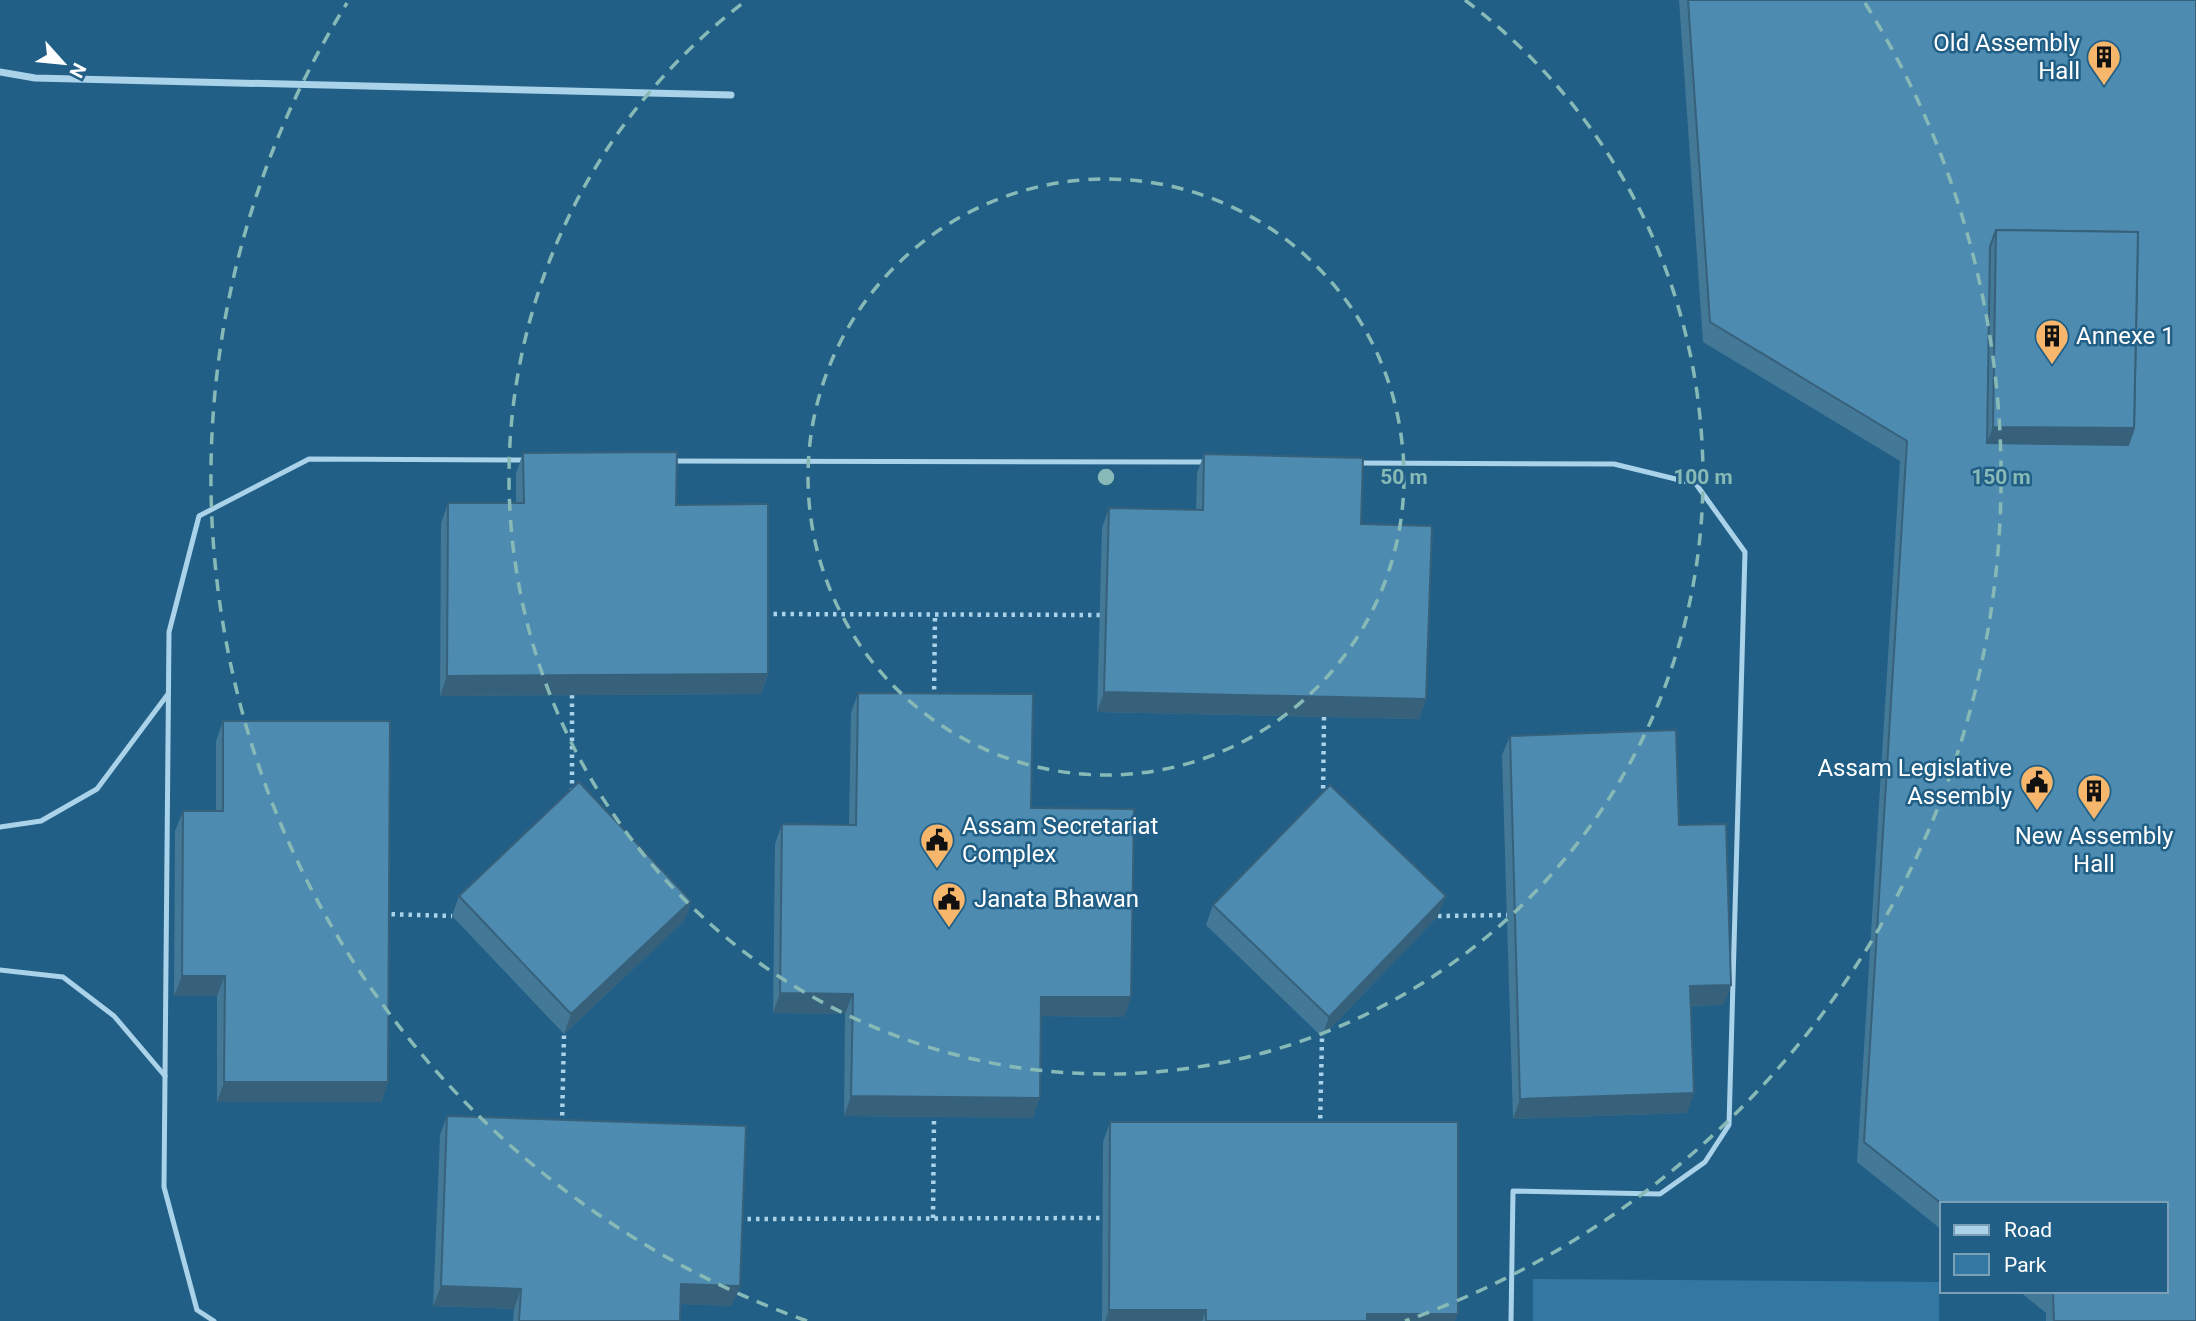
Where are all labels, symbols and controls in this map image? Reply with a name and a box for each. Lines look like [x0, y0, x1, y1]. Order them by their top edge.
north arrow [28, 28, 98, 98]
place label: Old Assembly Hall [1933, 29, 2081, 85]
building icon: Old Assembly Hall [2085, 38, 2123, 87]
text: N [64, 59, 91, 82]
building icon: Annexe 1 [2033, 317, 2071, 366]
place label: Annexe 1 [2076, 322, 2175, 350]
centre of rings [1094, 465, 1118, 489]
text: 50 m [1380, 465, 1428, 489]
text: 100 m [1673, 465, 1733, 489]
text: 150 m [1971, 465, 2031, 489]
place label: Assam Legislative Assembly [1817, 754, 2013, 810]
public building icon: Assam Legislative Assembly [2018, 763, 2056, 812]
building icon: New Assembly Hall [2075, 772, 2113, 821]
place label: Assam Secretariat Complex [962, 812, 1159, 868]
public building icon: Assam Secretariat Complex [918, 821, 956, 870]
place label: New Assembly Hall [2015, 822, 2174, 878]
public building icon: Janata Bhawan [930, 880, 968, 929]
place label: Janata Bhawan [974, 885, 1139, 913]
legend [1940, 1202, 2168, 1293]
text: Road [2004, 1218, 2052, 1242]
text: Park [2004, 1253, 2047, 1277]

